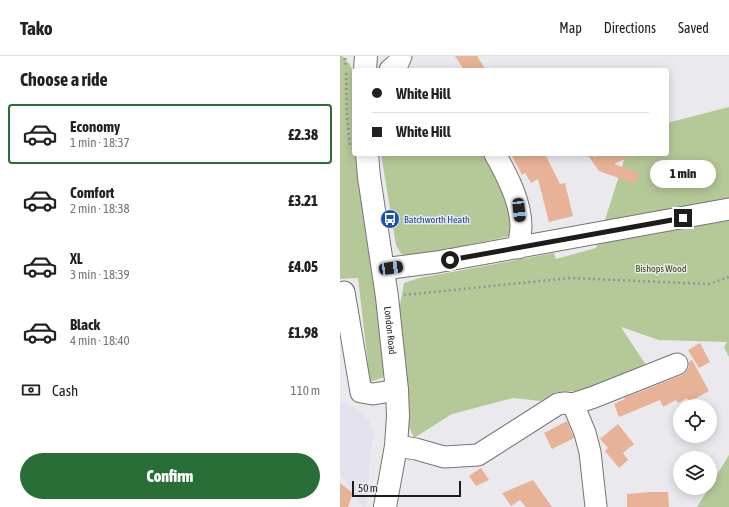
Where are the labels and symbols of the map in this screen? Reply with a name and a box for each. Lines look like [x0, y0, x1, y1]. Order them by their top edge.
callout: 1 min [650, 160, 716, 188]
car [512, 197, 526, 223]
bus stop icon: Batchworth Heath [379, 208, 401, 230]
route end [674, 209, 692, 227]
place label: Batchworth Heath [404, 214, 470, 225]
route start [441, 251, 459, 269]
car [378, 260, 404, 276]
park label: Bishops Wood [636, 263, 687, 274]
street label: London Road [382, 306, 398, 355]
scale bar [352, 479, 461, 498]

